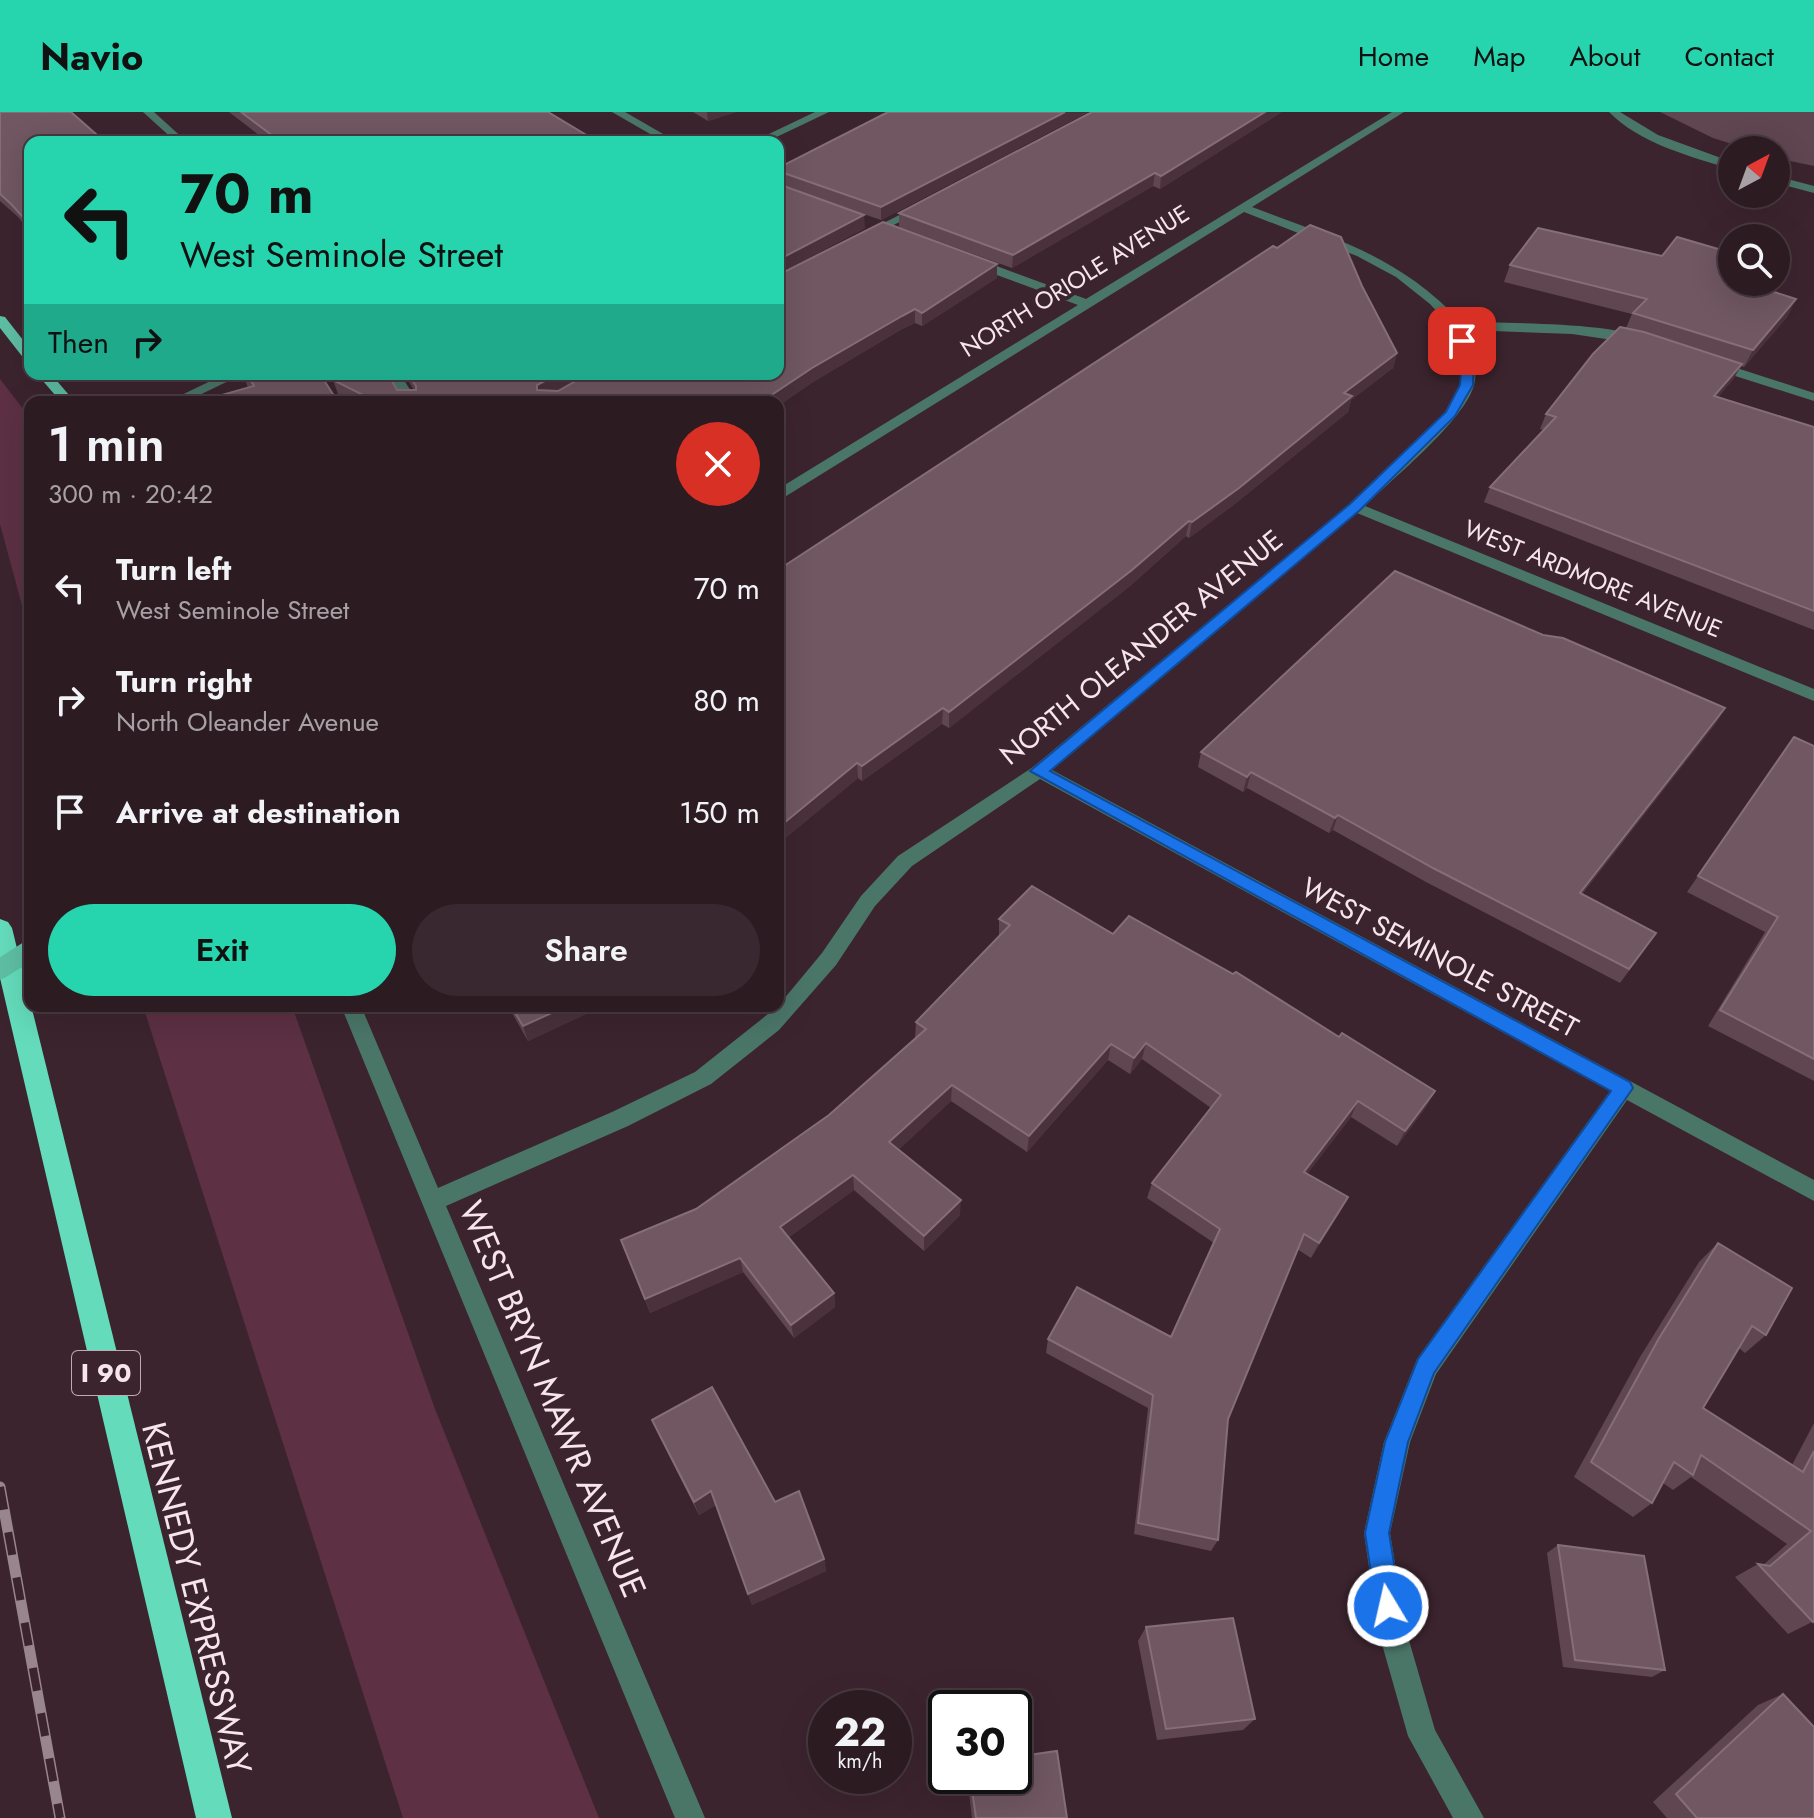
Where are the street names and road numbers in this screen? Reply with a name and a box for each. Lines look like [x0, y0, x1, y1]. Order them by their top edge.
street label: NORTH ORIOLE AVENUE [953, 196, 1196, 365]
street label: WEST ARDMORE AVENUE [1459, 511, 1728, 646]
street label: NORTH OLEANDER AVENUE [991, 520, 1292, 775]
street label: WEST SEMINOLE STREET [1294, 867, 1585, 1048]
street label: WEST BRYN MAWR AVENUE [447, 1193, 658, 1605]
road number: I 90 [72, 1351, 140, 1395]
street label: KENNEDY EXPRESSWAY [129, 1417, 264, 1779]

